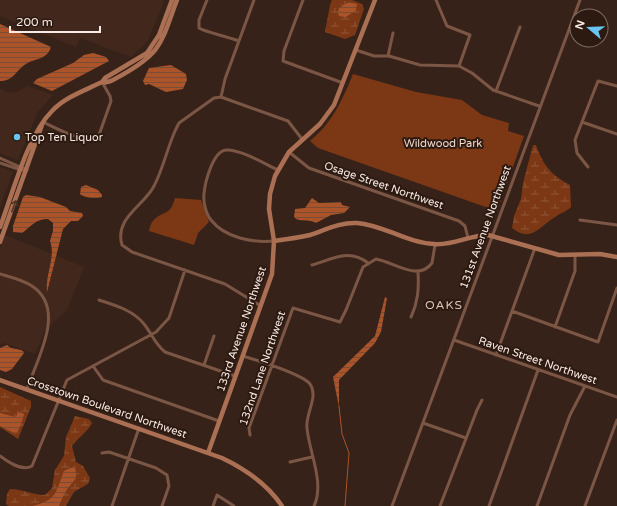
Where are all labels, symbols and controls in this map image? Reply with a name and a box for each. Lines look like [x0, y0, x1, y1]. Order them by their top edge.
scale bar [10, 8, 100, 34]
north arrow [569, 8, 609, 48]
text: 200 m [16, 15, 53, 29]
text: N [572, 19, 588, 31]
place label: Top Ten Liquor [25, 131, 104, 144]
marker: Top Ten Liquor [12, 132, 22, 142]
park label: Wildwood Park [404, 137, 482, 150]
street label: Osage Street Northwest [322, 159, 445, 212]
street label: 131st Avenue Northwest [457, 164, 514, 290]
one-way arrow [10, 200, 18, 212]
street label: 133rd Avenue Northwest [214, 265, 269, 393]
district label: OAKS [425, 298, 463, 312]
street label: 132nd Lane Northwest [237, 309, 288, 427]
street label: Raven Street Northwest [477, 334, 599, 387]
street label: Crosstown Boulevard Northwest [25, 374, 188, 441]

